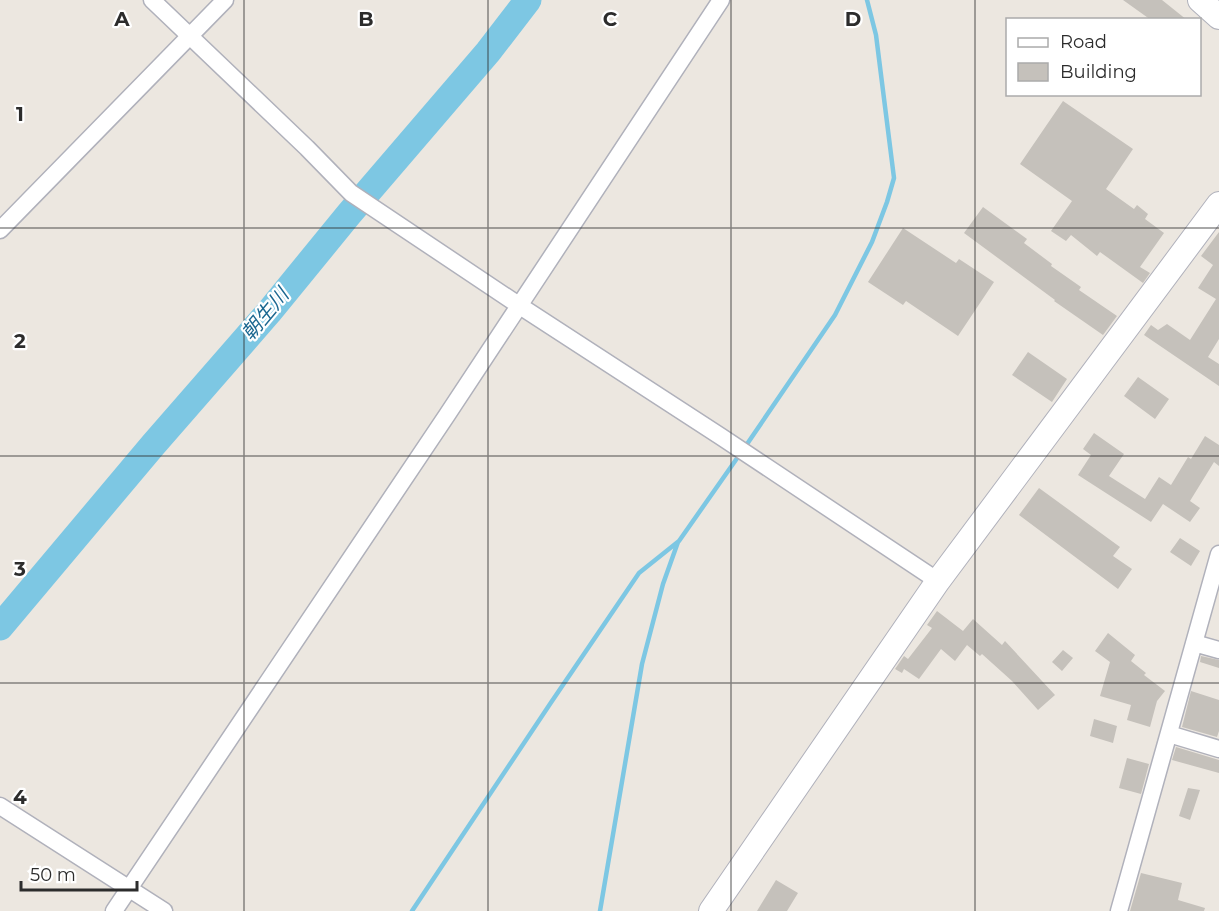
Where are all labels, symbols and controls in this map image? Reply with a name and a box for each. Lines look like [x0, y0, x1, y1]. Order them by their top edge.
text: A [113, 7, 130, 31]
text: B [358, 7, 374, 31]
text: C [603, 7, 618, 31]
text: D [845, 7, 861, 31]
legend [1006, 18, 1201, 96]
text: Road [1060, 31, 1107, 53]
text: Building [1060, 61, 1137, 83]
text: 1 [16, 102, 24, 126]
water label: 朝生川 [237, 282, 295, 345]
text: 2 [14, 329, 26, 353]
text: 3 [13, 557, 26, 581]
text: 4 [13, 785, 27, 809]
scale bar [21, 854, 136, 892]
text: 50 m [30, 864, 76, 886]

